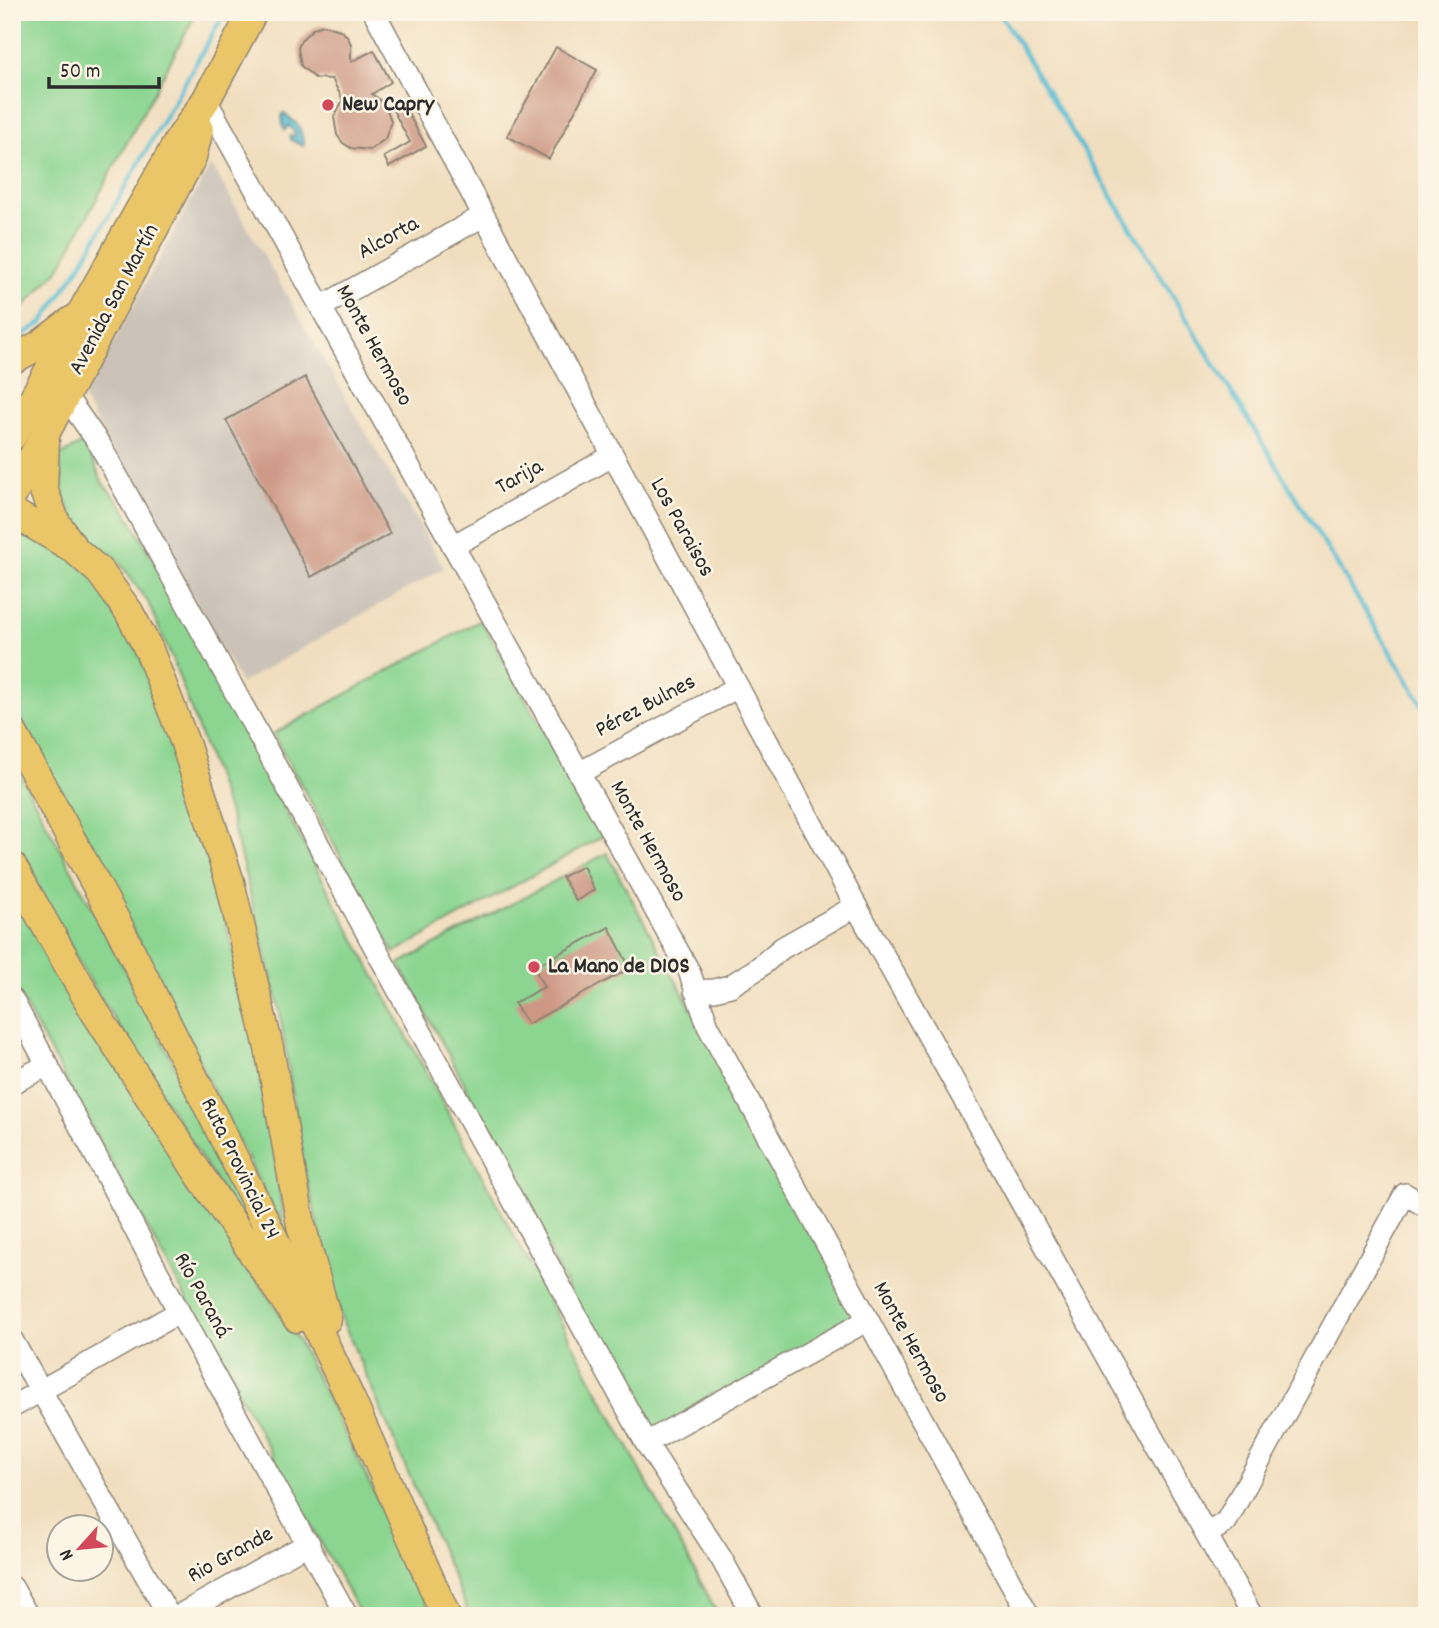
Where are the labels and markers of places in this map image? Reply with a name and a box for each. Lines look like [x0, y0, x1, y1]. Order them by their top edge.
place label: New Capry [342, 89, 436, 122]
marker: New Capry [320, 97, 336, 113]
place label: La Mano de D10S [548, 951, 690, 984]
marker: La Mano de D10S [526, 959, 542, 975]

